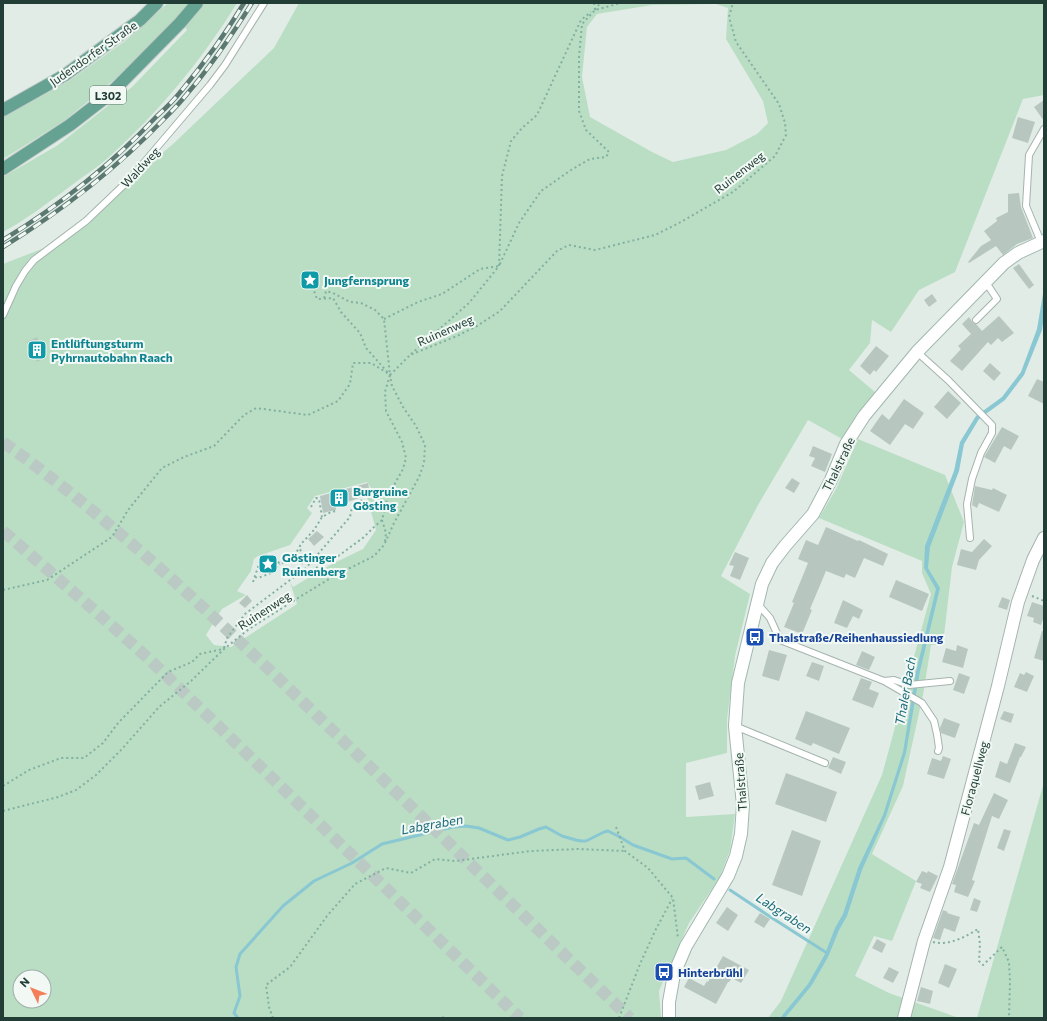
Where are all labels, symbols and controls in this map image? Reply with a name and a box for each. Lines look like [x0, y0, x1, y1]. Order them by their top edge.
street label: Judendorfer Straße [47, 18, 140, 89]
road number: L302 [90, 86, 126, 104]
street label: Waldweg [118, 144, 163, 190]
street label: Ruinenweg [711, 148, 767, 196]
place icon: Jungfernsprung [299, 269, 321, 291]
place label: Jungfernsprung [324, 273, 410, 288]
street label: Ruinenweg [415, 311, 476, 349]
place label: Entlüftungsturm Pyhrnautobahn Raach [51, 336, 173, 364]
building icon: Entlüftungsturm Pyhrnautobahn Raach [26, 339, 48, 361]
street label: Thalstraße [819, 435, 857, 493]
place label: Burgruine Gösting [353, 484, 408, 512]
building icon: Burgruine Gösting [328, 487, 350, 509]
place label: Göstinger Ruinenberg [282, 550, 346, 578]
place icon: Göstinger Ruinenberg [257, 553, 279, 575]
street label: Ruinenweg [235, 588, 293, 632]
bus stop icon: Thalstraße/Reihenhaussiedlung [744, 626, 766, 648]
place label: Thalstraße/Reihenhaussiedlung [769, 630, 944, 644]
water label: Thaler Bach [891, 655, 919, 727]
street label: Floraquellweg [957, 739, 991, 817]
street label: Thalstraße [731, 752, 749, 812]
water label: Labgraben [400, 811, 464, 837]
water label: Labgraben [753, 889, 815, 937]
bus stop icon: Hinterbrühl [653, 961, 675, 983]
place label: Hinterbrühl [678, 965, 743, 979]
north arrow [12, 969, 52, 1009]
text: N [17, 974, 32, 989]

